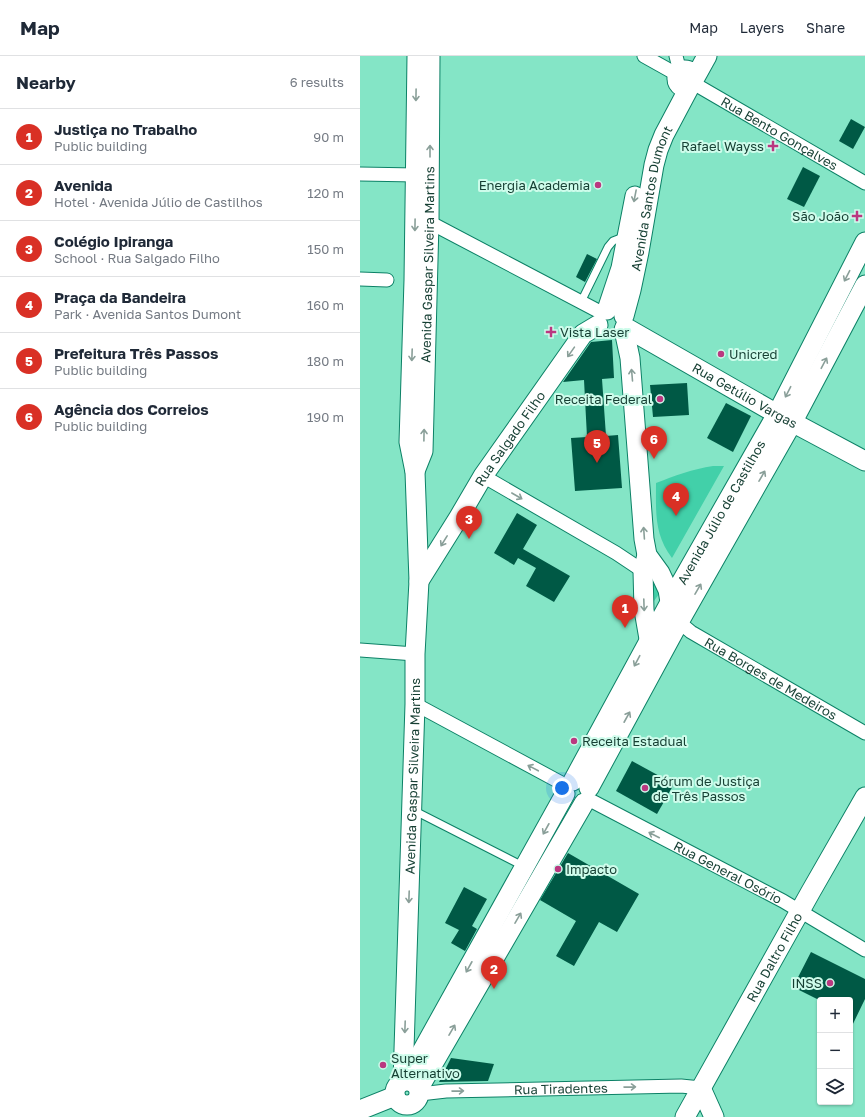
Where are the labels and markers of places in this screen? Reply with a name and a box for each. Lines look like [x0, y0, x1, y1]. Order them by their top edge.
place label: Rafael Wayss [681, 138, 764, 154]
marker: Rafael Wayss [767, 140, 779, 152]
place label: Energia Academia [479, 177, 590, 193]
marker: Energia Academia [593, 180, 603, 190]
place label: São João [792, 208, 849, 224]
marker: São João [852, 211, 862, 221]
place label: Vista Laser [560, 324, 629, 340]
marker: Vista Laser [545, 326, 557, 338]
place label: Unicred [729, 346, 778, 362]
marker: Unicred [716, 349, 726, 359]
place label: Receita Federal [555, 391, 652, 407]
marker: Receita Federal [655, 394, 665, 404]
pin: 6 [641, 426, 667, 459]
pin: 5 [584, 430, 610, 463]
pin: 4 [663, 483, 689, 516]
pin: 3 [456, 506, 482, 539]
pin: 1 [612, 595, 638, 628]
place label: Receita Estadual [582, 733, 687, 749]
marker: Receita Estadual [569, 736, 579, 746]
place label: Fórum de Justiça de Três Passos [653, 773, 760, 804]
marker: Fórum de Justiça de Três Passos [640, 783, 650, 793]
place label: Impacto [566, 861, 617, 877]
marker: Impacto [553, 864, 563, 874]
pin: 2 [481, 956, 507, 989]
place label: INSS [791, 975, 822, 991]
marker: INSS [825, 978, 835, 988]
place label: Super Alternativo [391, 1050, 460, 1081]
marker: Super Alternativo [378, 1060, 388, 1070]

